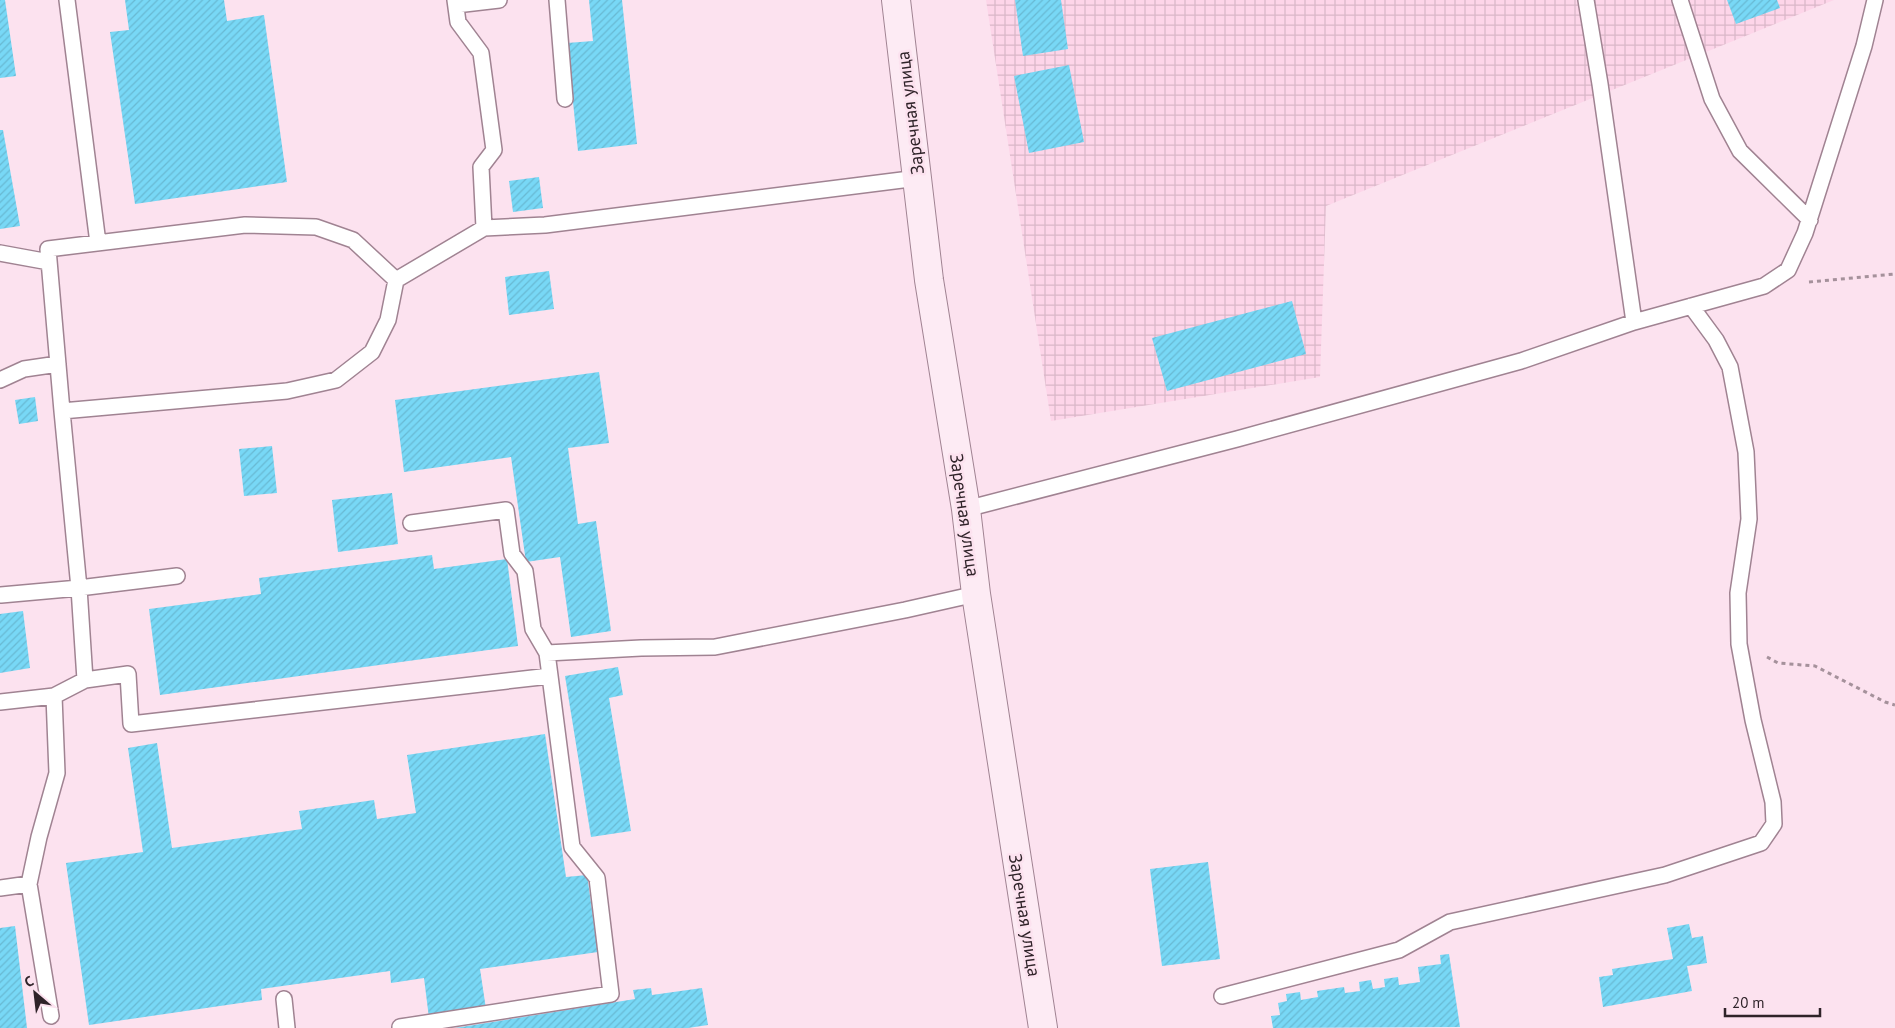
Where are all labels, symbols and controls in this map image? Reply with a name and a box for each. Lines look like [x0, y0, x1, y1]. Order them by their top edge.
street label: Заречная улица [891, 50, 929, 176]
street label: Заречная улица [945, 452, 985, 578]
street label: Заречная улица [1004, 852, 1046, 978]
north arrow [10, 968, 60, 1018]
text: С [21, 972, 37, 991]
scale bar [1725, 986, 1820, 1018]
text: 20 m [1732, 993, 1765, 1012]

